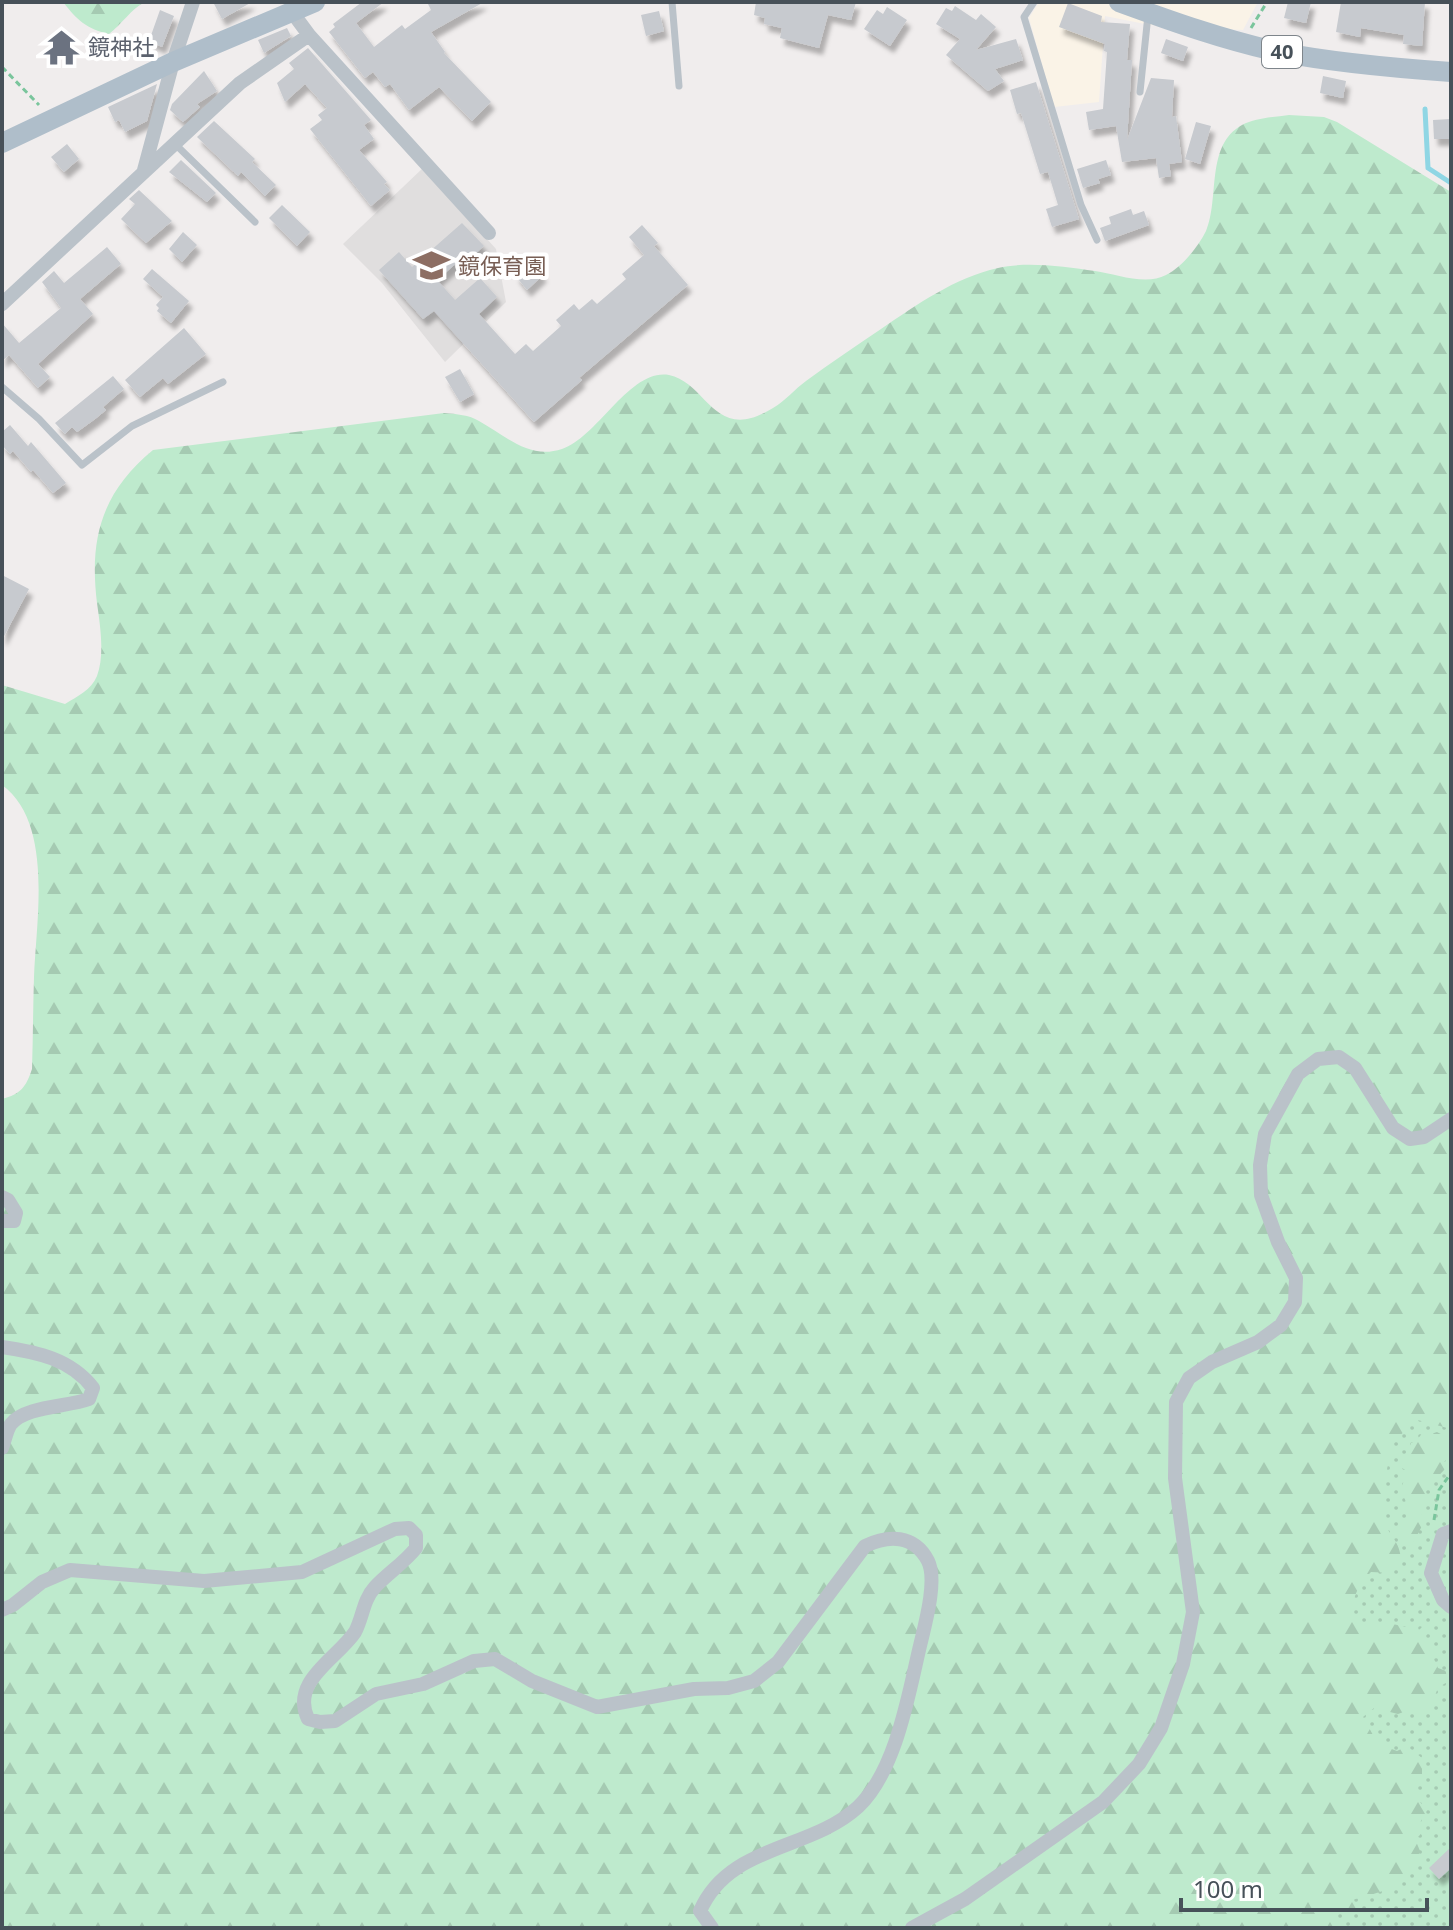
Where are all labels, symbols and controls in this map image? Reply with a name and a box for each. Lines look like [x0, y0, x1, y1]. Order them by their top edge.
temple icon: 鏡神社 [43, 28, 81, 66]
place label: 鏡神社 [88, 31, 154, 61]
road number: 40 [1262, 36, 1302, 68]
school or university icon: 鏡保育園 [413, 247, 451, 285]
place label: 鏡保育園 [458, 250, 546, 280]
scale bar [1181, 1862, 1427, 1912]
text: 100 m [1193, 1872, 1263, 1905]

